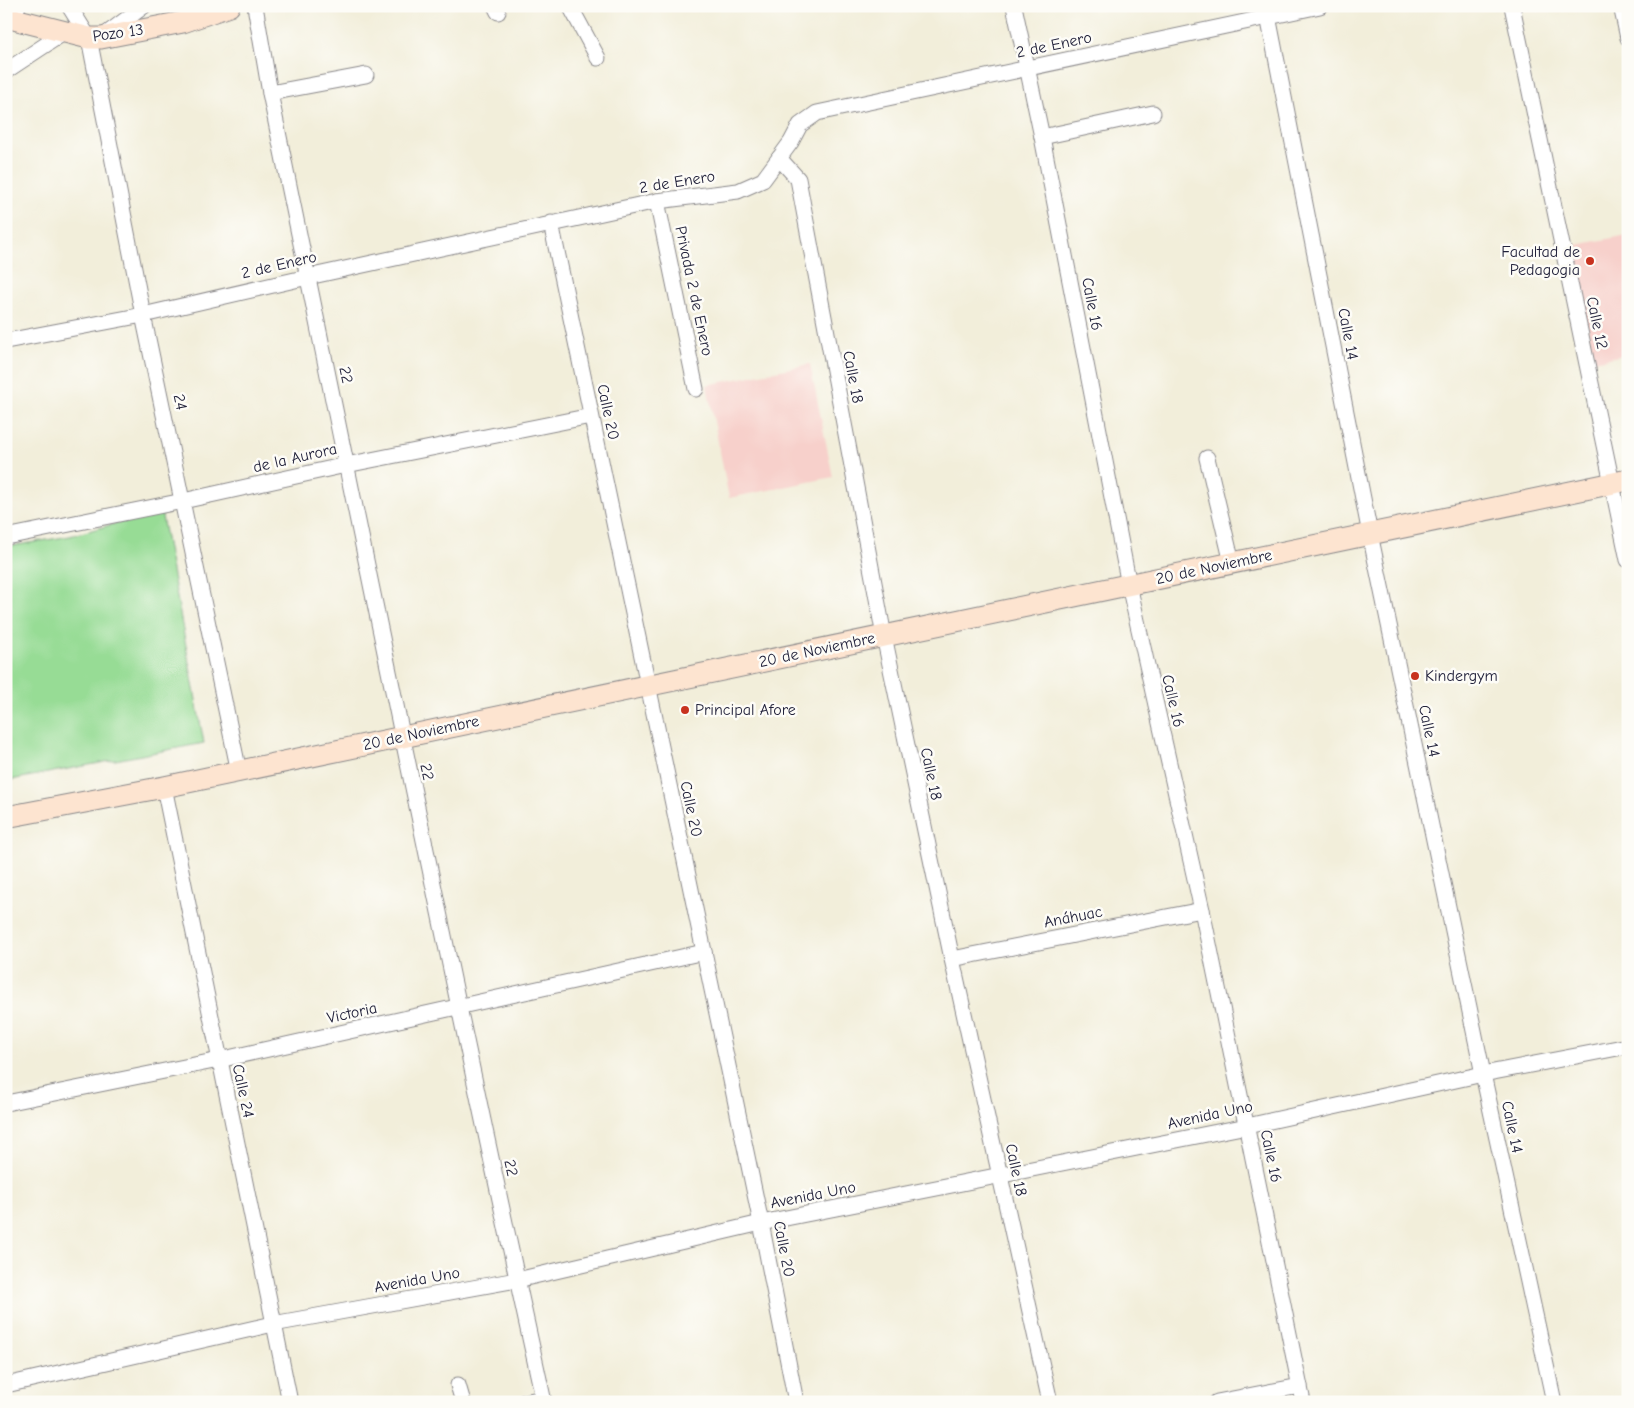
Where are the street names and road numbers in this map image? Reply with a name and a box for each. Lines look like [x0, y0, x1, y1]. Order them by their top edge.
street label: Pozo 13 [91, 21, 145, 45]
street label: 2 de Enero [1015, 28, 1093, 62]
street label: 2 de Enero [638, 167, 716, 197]
street label: Privada 2 de Enero [671, 224, 717, 358]
street label: 2 de Enero [240, 248, 318, 282]
street label: Calle 16 [1078, 276, 1106, 332]
street label: Calle 12 [1583, 295, 1611, 351]
street label: Calle 14 [1334, 307, 1362, 361]
street label: Calle 18 [839, 349, 867, 405]
street label: 22 [335, 365, 357, 385]
street label: Calle 20 [593, 382, 623, 442]
street label: 24 [170, 392, 190, 412]
street label: de la Aurora [251, 440, 339, 476]
street label: 20 de Noviembre [1154, 546, 1274, 588]
street label: 20 de Noviembre [757, 629, 877, 671]
street label: Calle 16 [1158, 673, 1188, 729]
street label: Calle 14 [1415, 703, 1443, 759]
street label: 20 de Noviembre [361, 712, 481, 754]
street label: Calle 18 [917, 746, 945, 802]
street label: 22 [416, 762, 438, 782]
street label: Calle 20 [676, 779, 706, 839]
street label: Anáhuac [1042, 902, 1104, 931]
street label: Victoria [325, 999, 379, 1027]
street label: Calle 24 [229, 1062, 257, 1120]
street label: Avenida Uno [1166, 1097, 1254, 1133]
street label: Calle 14 [1498, 1099, 1526, 1155]
street label: Calle 16 [1257, 1128, 1285, 1184]
street label: Calle 18 [1002, 1142, 1030, 1198]
street label: 22 [500, 1158, 522, 1178]
street label: Avenida Uno [769, 1178, 857, 1212]
street label: Calle 20 [770, 1220, 798, 1278]
street label: Avenida Uno [373, 1264, 461, 1296]

